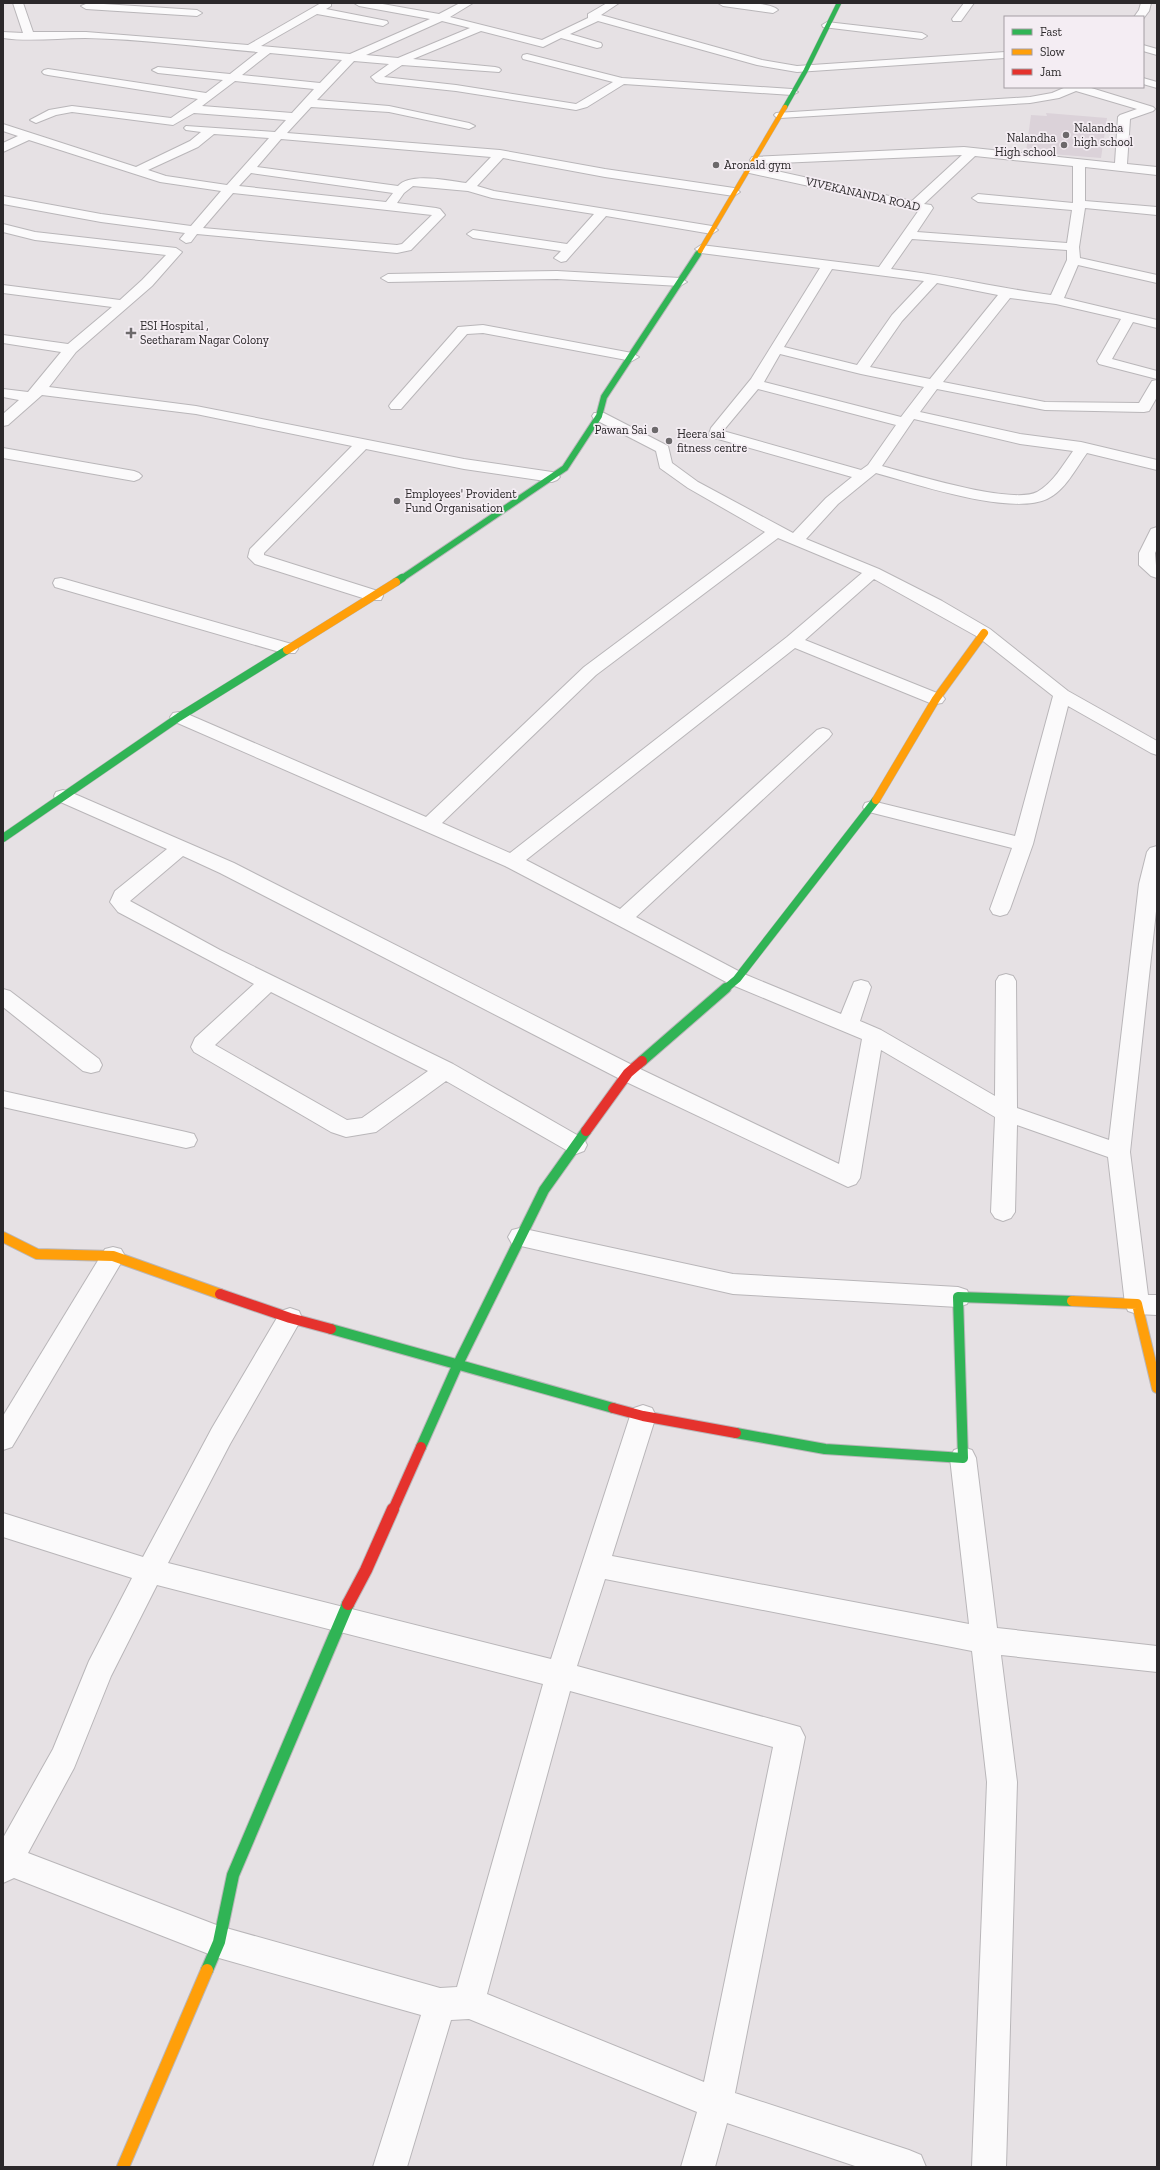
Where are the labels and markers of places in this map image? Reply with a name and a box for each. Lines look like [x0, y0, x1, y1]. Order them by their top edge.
place label: Nalandha high school [1074, 121, 1133, 149]
marker: Nalandha high school [1061, 130, 1071, 140]
place label: Nalandha High school [995, 131, 1056, 159]
marker: Nalandha High school [1059, 140, 1069, 150]
place label: Aronald gym [724, 158, 792, 172]
marker: Aronald gym [711, 160, 721, 170]
place label: ESI Hospital , Seetharam Nagar Colony [140, 319, 270, 347]
marker: ESI Hospital , Seetharam Nagar Colony [125, 327, 137, 339]
place label: Pawan Sai [594, 423, 648, 437]
marker: Pawan Sai [650, 425, 660, 435]
place label: Heera sai fitness centre [677, 427, 748, 455]
marker: Heera sai fitness centre [664, 436, 674, 446]
place label: Employees' Provident Fund Organisation [405, 487, 517, 515]
marker: Employees' Provident Fund Organisation [392, 496, 402, 506]

